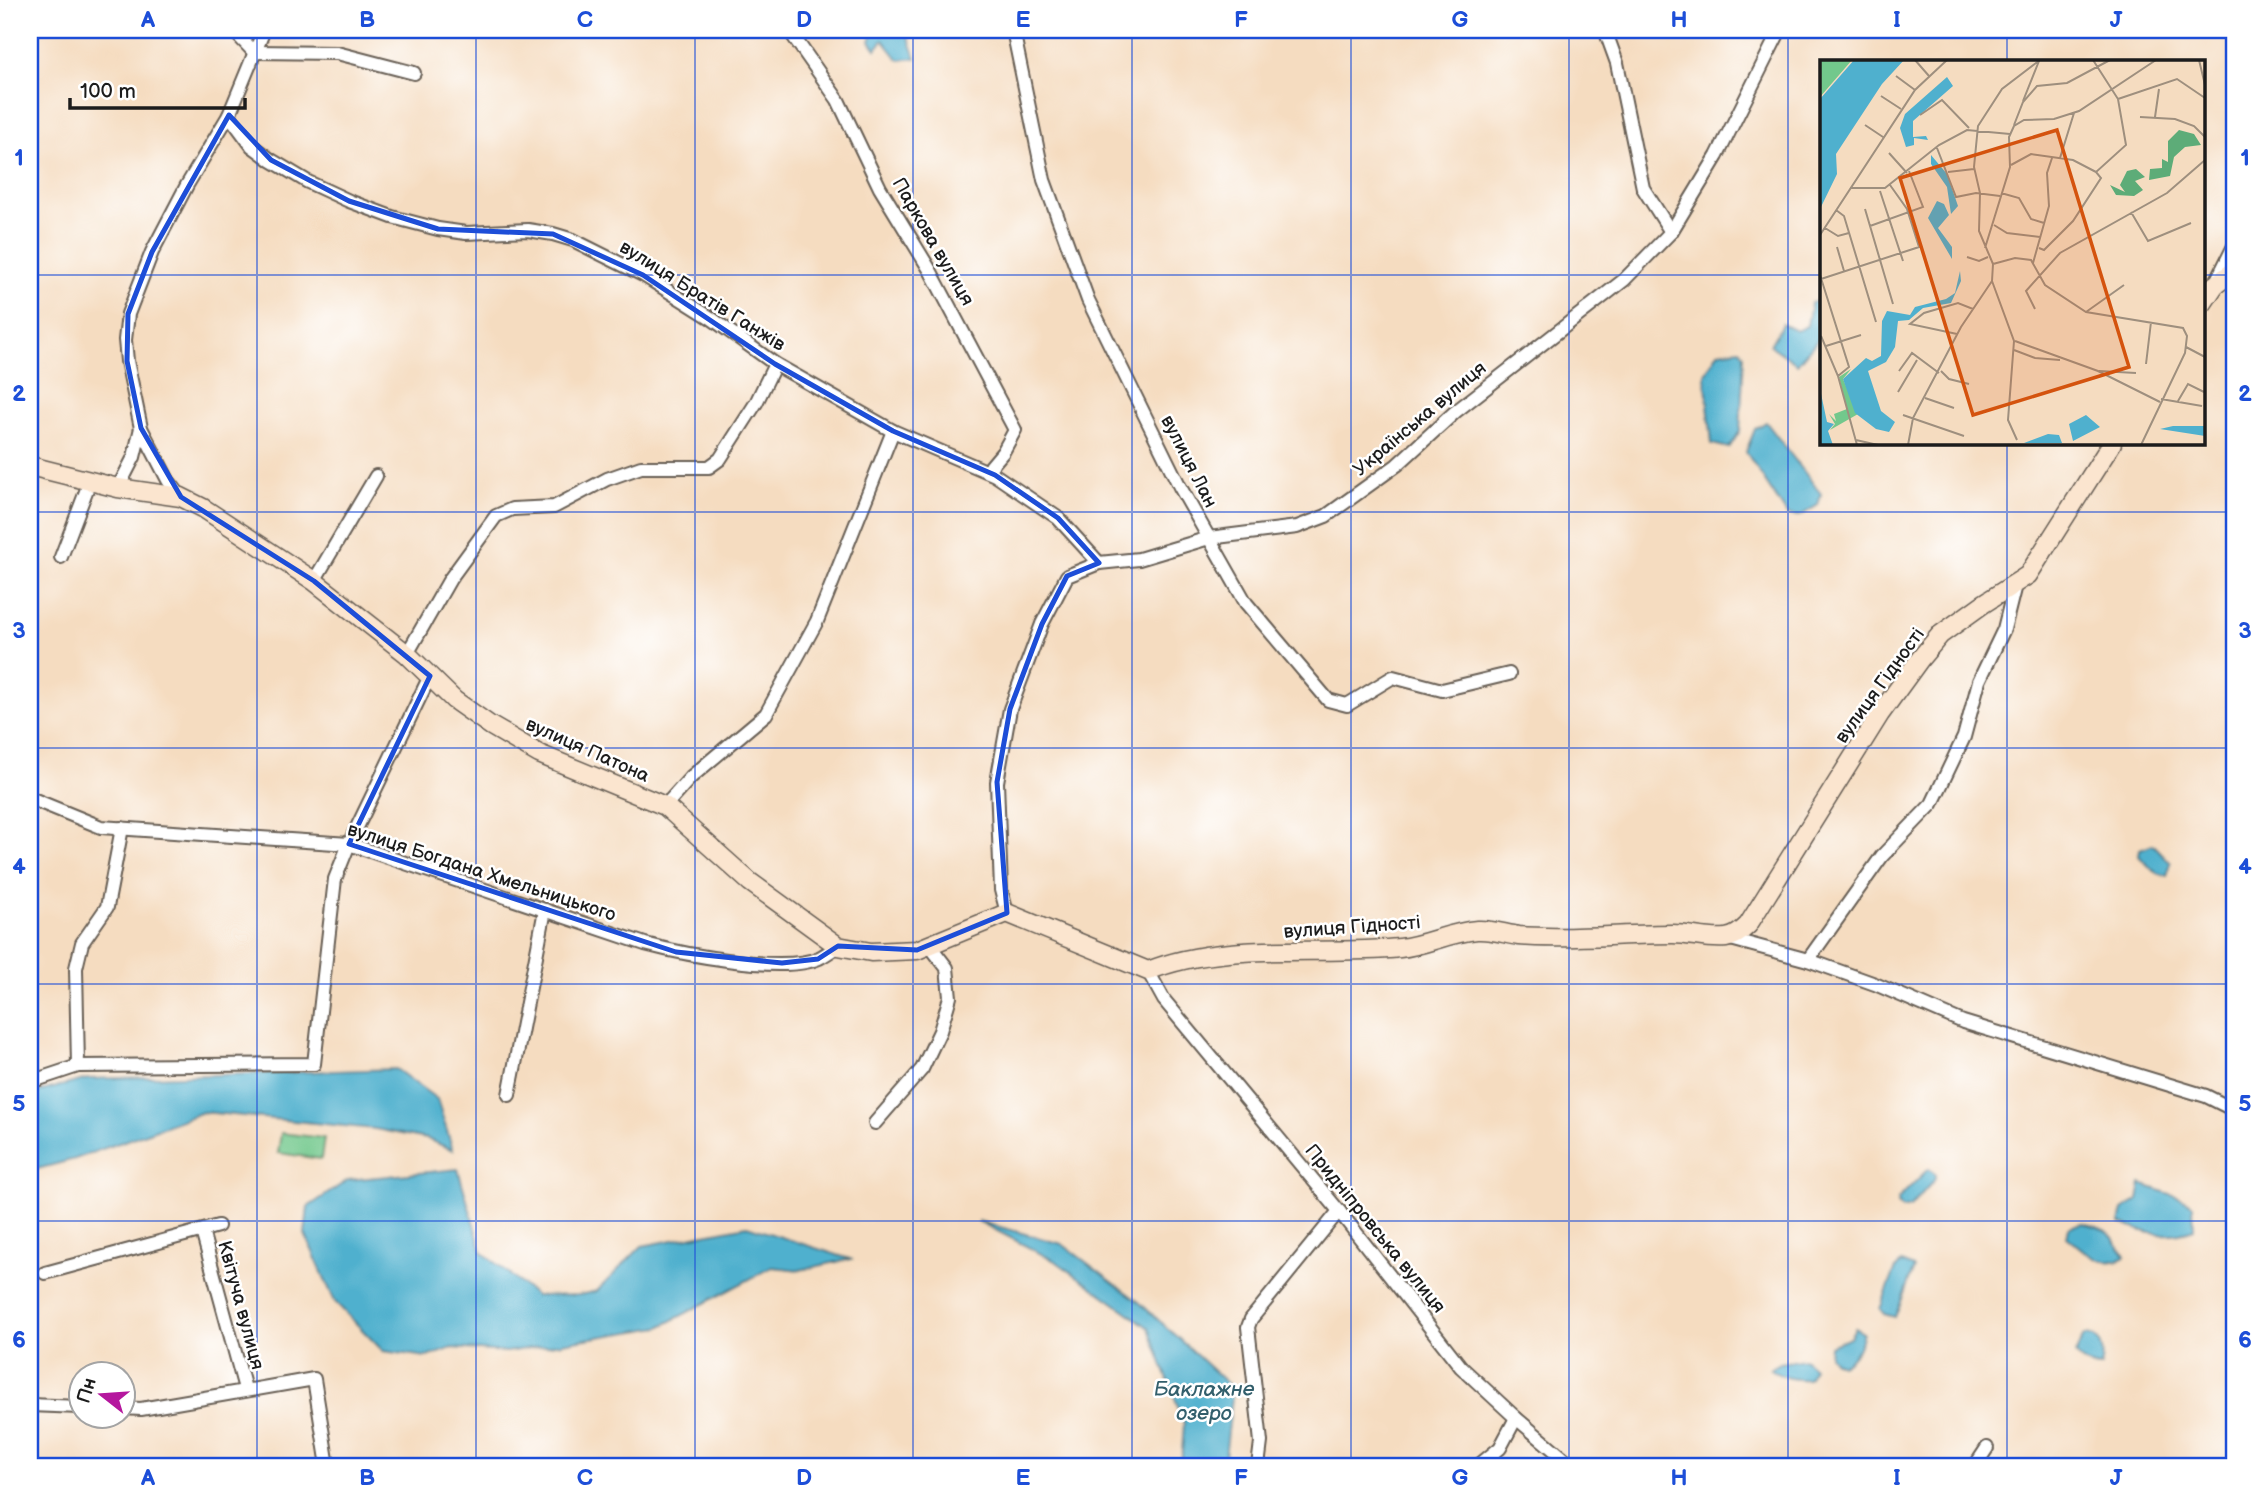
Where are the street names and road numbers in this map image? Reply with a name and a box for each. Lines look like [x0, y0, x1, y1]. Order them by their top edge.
street label: Паркова вулиця [887, 174, 979, 310]
street label: вулиця Братів Ганжів [615, 236, 789, 357]
street label: Українська вулиця [1349, 357, 1491, 481]
street label: вулиця Лан [1155, 411, 1222, 512]
street label: вулиця Гідності [1831, 624, 1930, 748]
street label: вулиця Патона [522, 713, 653, 788]
street label: вулиця Богдана Хмельницького [345, 818, 619, 927]
street label: вулиця Гідності [1283, 911, 1421, 944]
street label: Придніпровська вулиця [1300, 1140, 1450, 1318]
street label: Квітуча вулиця [212, 1238, 269, 1372]

